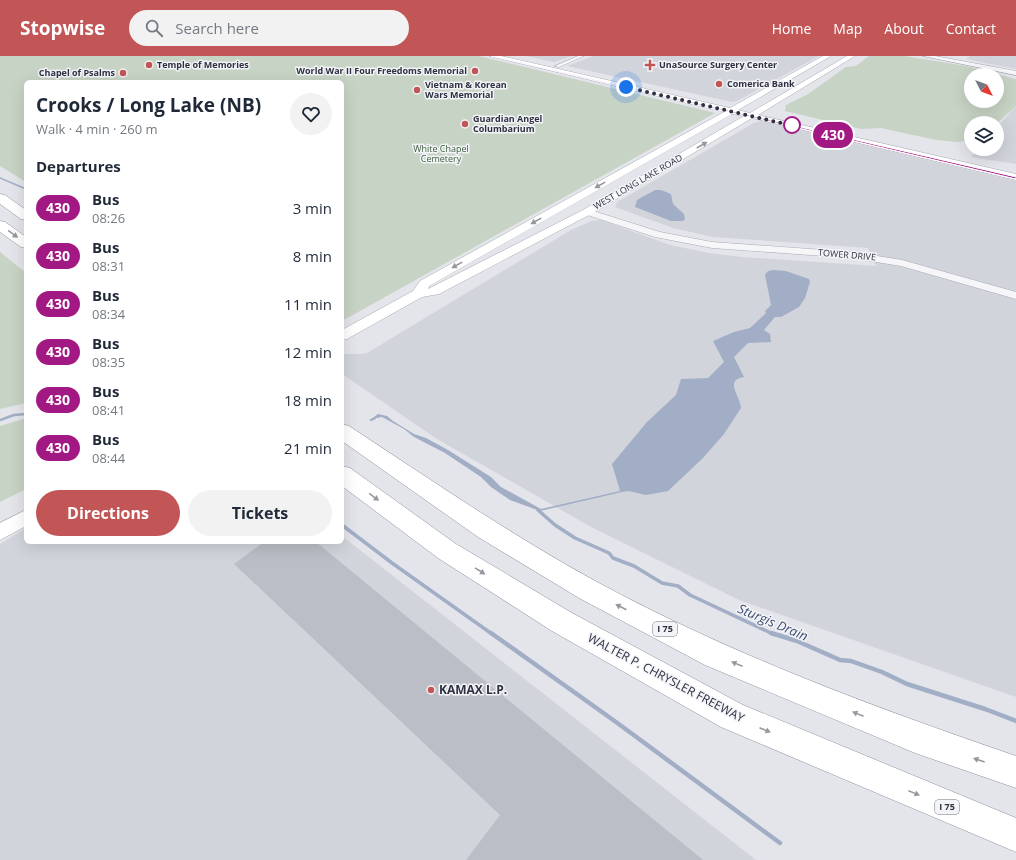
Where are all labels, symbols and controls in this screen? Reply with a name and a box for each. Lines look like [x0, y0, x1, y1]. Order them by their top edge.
search box [129, 10, 409, 46]
text: Stopwise [20, 15, 105, 41]
icon: search [143, 17, 165, 39]
text: Search here [175, 18, 259, 38]
text: Home [772, 19, 811, 38]
text: Map [833, 19, 862, 38]
text: About [884, 19, 924, 38]
text: Contact [946, 19, 996, 38]
place label: Temple of Memories [157, 58, 249, 71]
place label: UnaSource Surgery Center [659, 58, 777, 71]
marker: UnaSource Surgery Center [644, 59, 656, 71]
marker: Temple of Memories [144, 60, 154, 70]
place label: World War II Four Freedoms Memorial [296, 64, 467, 77]
place label: Chapel of Psalms [39, 66, 116, 79]
marker: World War II Four Freedoms Memorial [470, 66, 480, 76]
marker: Chapel of Psalms [118, 68, 128, 78]
north arrow [964, 68, 1004, 108]
map controls [964, 68, 1004, 156]
your location [616, 77, 636, 97]
place label: Comerica Bank [727, 77, 795, 90]
place label: Vietnam & Korean Wars Memorial [425, 78, 507, 101]
marker: Comerica Bank [714, 79, 724, 89]
marker: Vietnam & Korean Wars Memorial [412, 85, 422, 95]
text: Crooks / Long Lake (NB) [36, 92, 261, 118]
button: heart [290, 93, 332, 135]
place label: Guardian Angel Columbarium [473, 112, 543, 135]
unlabelled marker [783, 116, 801, 134]
button: layers [964, 116, 1004, 156]
marker: Guardian Angel Columbarium [460, 119, 470, 129]
text: Walk · 4 min · 260 m [36, 120, 158, 138]
line badge: 430 [810, 122, 856, 148]
text: 430 [821, 125, 845, 144]
one-way arrow [696, 141, 708, 148]
park label: White Chapel Cemetery [413, 142, 469, 165]
street label: WEST LONG LAKE ROAD [591, 151, 685, 212]
text: Departures [36, 156, 121, 176]
one-way arrow [594, 182, 606, 189]
text: Bus [92, 189, 119, 209]
text: 430 [46, 198, 70, 217]
text: 3 min [293, 198, 332, 218]
text: 08:26 [92, 209, 125, 227]
one-way arrow [530, 217, 542, 224]
one-way arrow [8, 230, 18, 238]
text: Bus [92, 237, 119, 257]
street label: TOWER DRIVE [818, 245, 877, 264]
text: 430 [46, 246, 70, 265]
text: 8 min [293, 246, 332, 266]
text: 08:31 [92, 257, 125, 275]
one-way arrow [451, 262, 463, 269]
text: Bus [92, 285, 119, 305]
text: 430 [46, 294, 70, 313]
text: 11 min [284, 294, 332, 314]
text: 08:34 [92, 305, 125, 323]
text: Bus [92, 333, 119, 353]
text: 430 [46, 342, 70, 361]
text: 12 min [284, 342, 332, 362]
text: 08:35 [92, 353, 125, 371]
text: Bus [92, 381, 119, 401]
text: 430 [46, 390, 70, 409]
text: 18 min [284, 390, 332, 410]
text: 08:41 [92, 401, 125, 419]
text: Bus [92, 429, 119, 449]
text: 430 [46, 438, 70, 457]
text: 21 min [284, 438, 332, 458]
text: 08:44 [92, 449, 125, 467]
button: Directions [36, 490, 180, 536]
button: Tickets [188, 490, 332, 536]
one-way arrow [368, 493, 379, 501]
one-way arrow [474, 568, 486, 575]
water label: Sturgis Drain [735, 599, 811, 645]
one-way arrow [615, 603, 627, 610]
road number: I 75 [653, 622, 677, 636]
street label: WALTER P. CHRYSLER FREEWAY [585, 629, 748, 726]
one-way arrow [731, 661, 743, 667]
place label: KAMAX L.P. [439, 681, 507, 698]
marker: KAMAX L.P. [426, 685, 436, 695]
one-way arrow [851, 710, 863, 716]
one-way arrow [759, 727, 771, 733]
one-way arrow [973, 756, 985, 762]
one-way arrow [908, 790, 919, 796]
road number: I 75 [935, 800, 959, 814]

